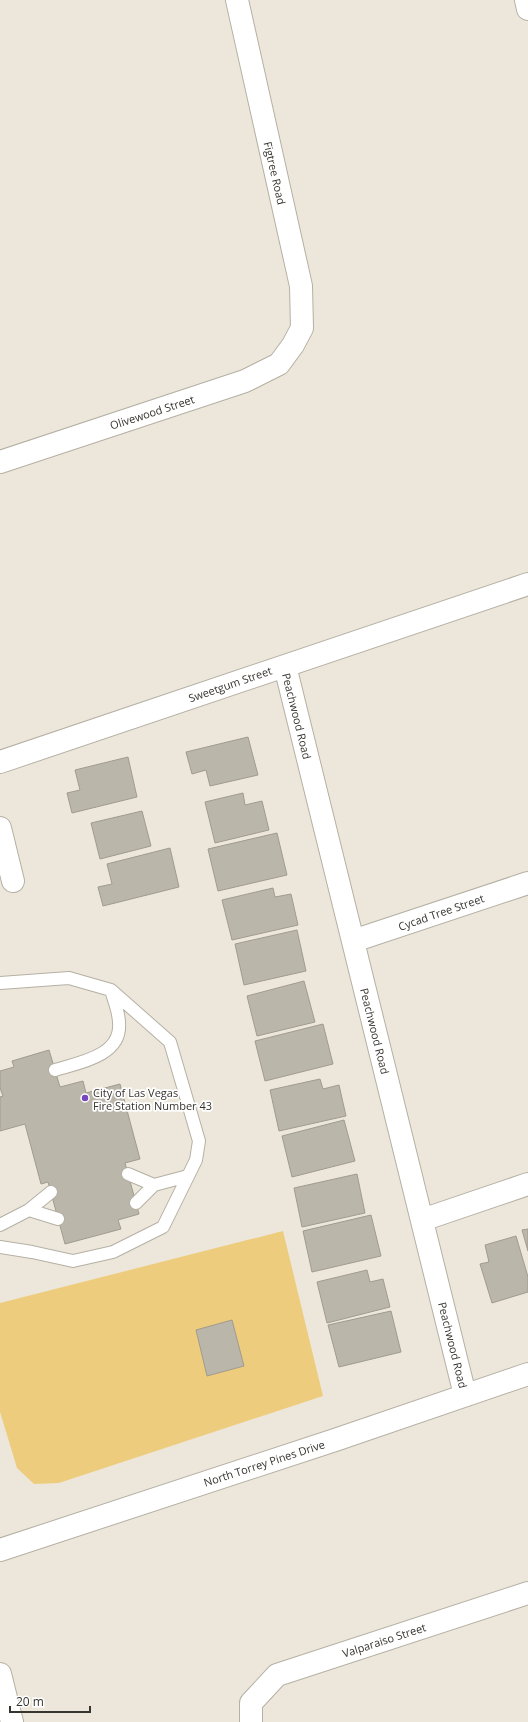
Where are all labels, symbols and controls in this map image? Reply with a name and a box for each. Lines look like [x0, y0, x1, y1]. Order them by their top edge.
street label: Figtree Road [260, 140, 290, 206]
street label: Olivewood Street [108, 391, 196, 433]
street label: Sweetgum Street [186, 663, 274, 705]
street label: Peachwood Road [279, 671, 315, 761]
street label: Cycad Tree Street [396, 890, 486, 934]
street label: Peachwood Road [357, 986, 393, 1076]
place label: City of Las Vegas Fire Station Number 43 [93, 1085, 212, 1113]
marker: City of Las Vegas Fire Station Number 43 [80, 1093, 90, 1103]
street label: Peachwood Road [435, 1300, 471, 1390]
street label: North Torrey Pines Drive [202, 1436, 326, 1490]
street label: Valparaiso Street [340, 1619, 428, 1661]
scale bar [10, 1688, 90, 1714]
text: 20 m [16, 1693, 44, 1710]

